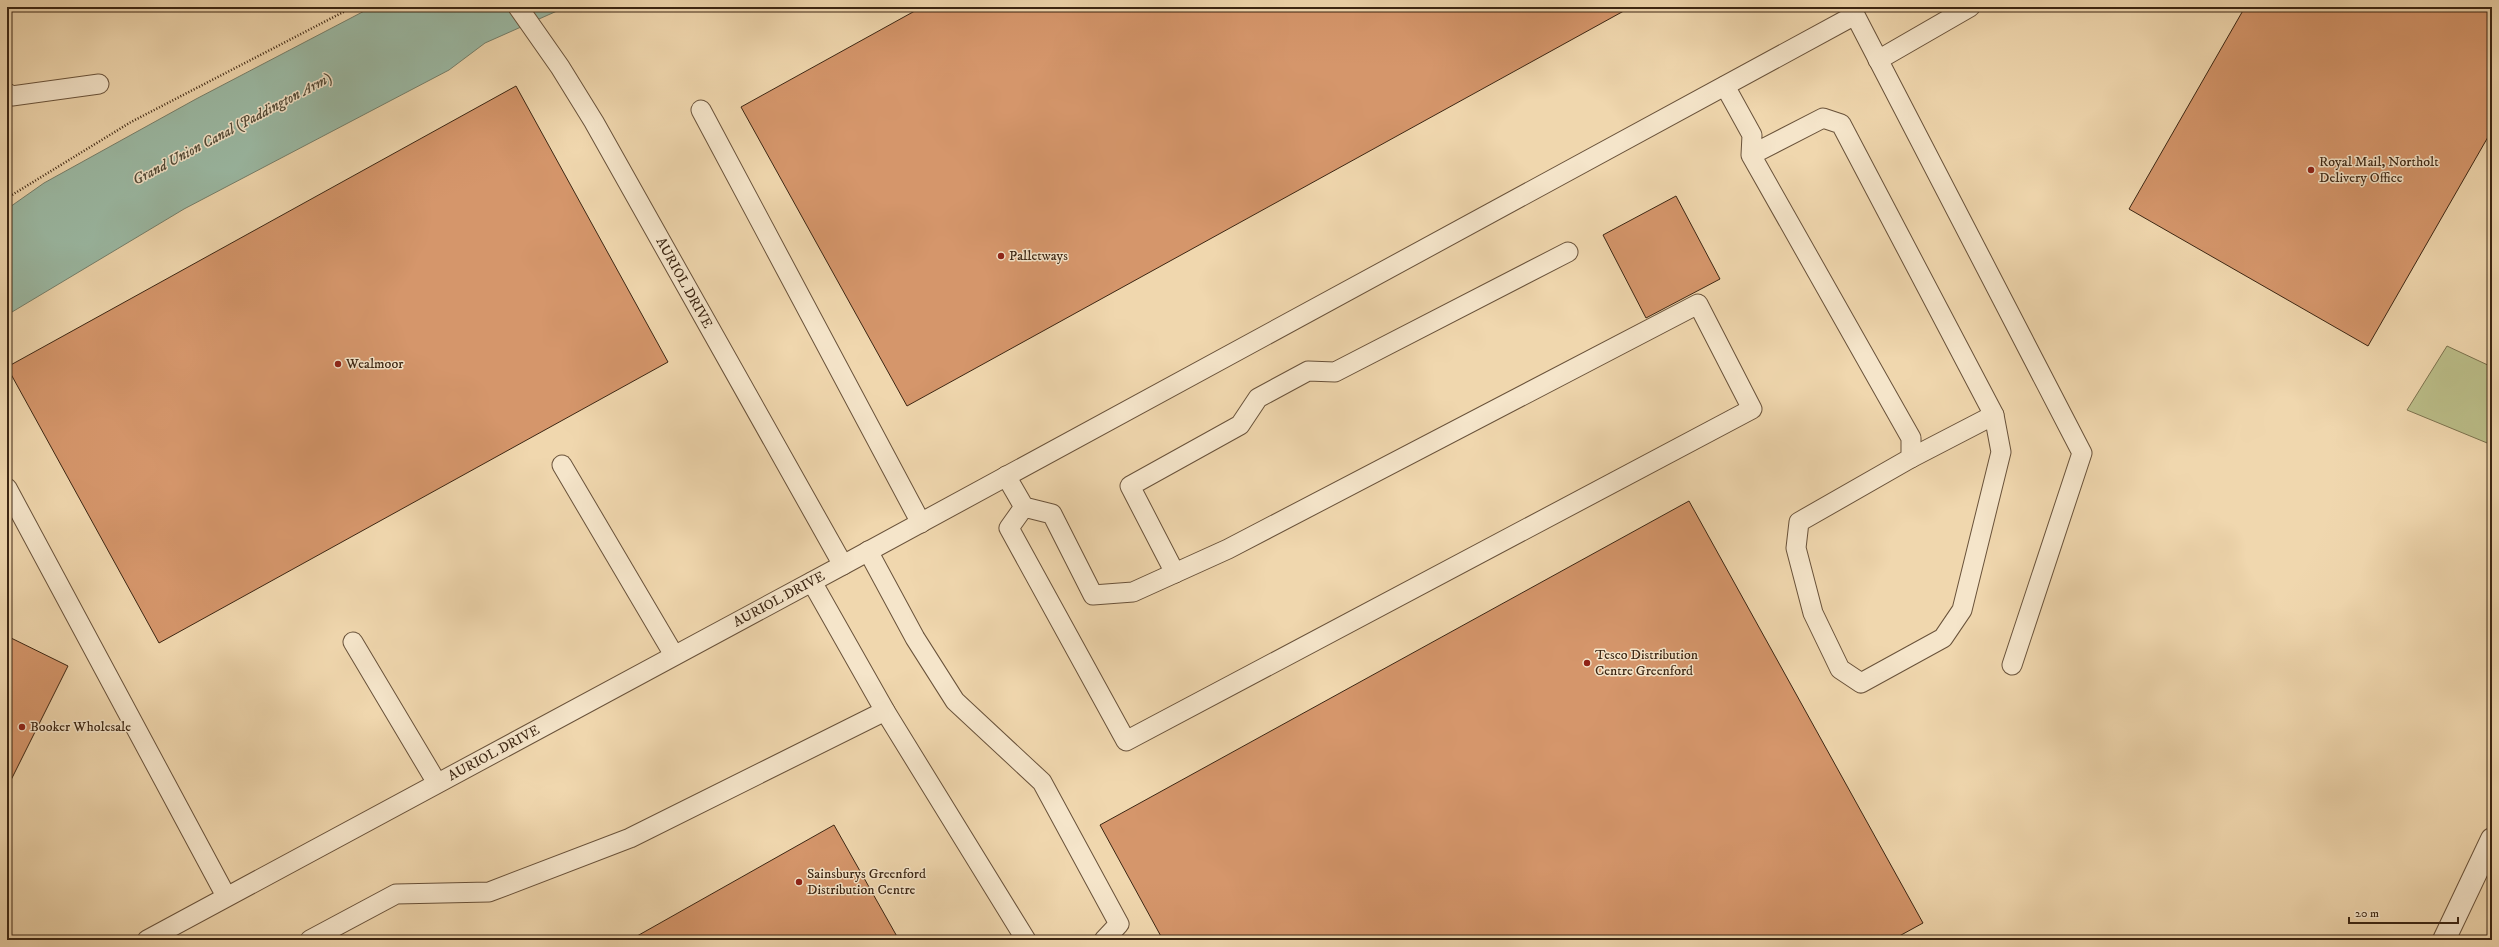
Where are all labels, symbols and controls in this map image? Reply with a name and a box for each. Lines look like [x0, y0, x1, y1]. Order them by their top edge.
water label: Grand Union Canal (Paddington Arm) [129, 68, 335, 190]
place label: Royal Mail, Northolt Delivery Office [2319, 153, 2439, 187]
marker: Royal Mail, Northolt Delivery Office [2306, 165, 2316, 175]
street label: AURIOL DRIVE [652, 234, 716, 332]
place label: Palletways [1009, 247, 1068, 265]
marker: Palletways [996, 251, 1006, 261]
place label: Wealmoor [345, 355, 404, 373]
marker: Wealmoor [333, 359, 343, 369]
street label: AURIOL DRIVE [730, 567, 828, 631]
place label: Tesco Distribution Centre Greenford [1595, 646, 1699, 680]
marker: Tesco Distribution Centre Greenford [1582, 658, 1592, 668]
place label: Booker Wholesale [30, 718, 131, 736]
street label: AURIOL DRIVE [445, 721, 543, 785]
marker: Booker Wholesale [17, 722, 27, 732]
place label: Sainsburys Greenford Distribution Centre [807, 865, 926, 899]
marker: Sainsburys Greenford Distribution Centre [794, 877, 804, 887]
scale bar [2349, 899, 2458, 925]
text: 20 m [2355, 906, 2379, 921]

